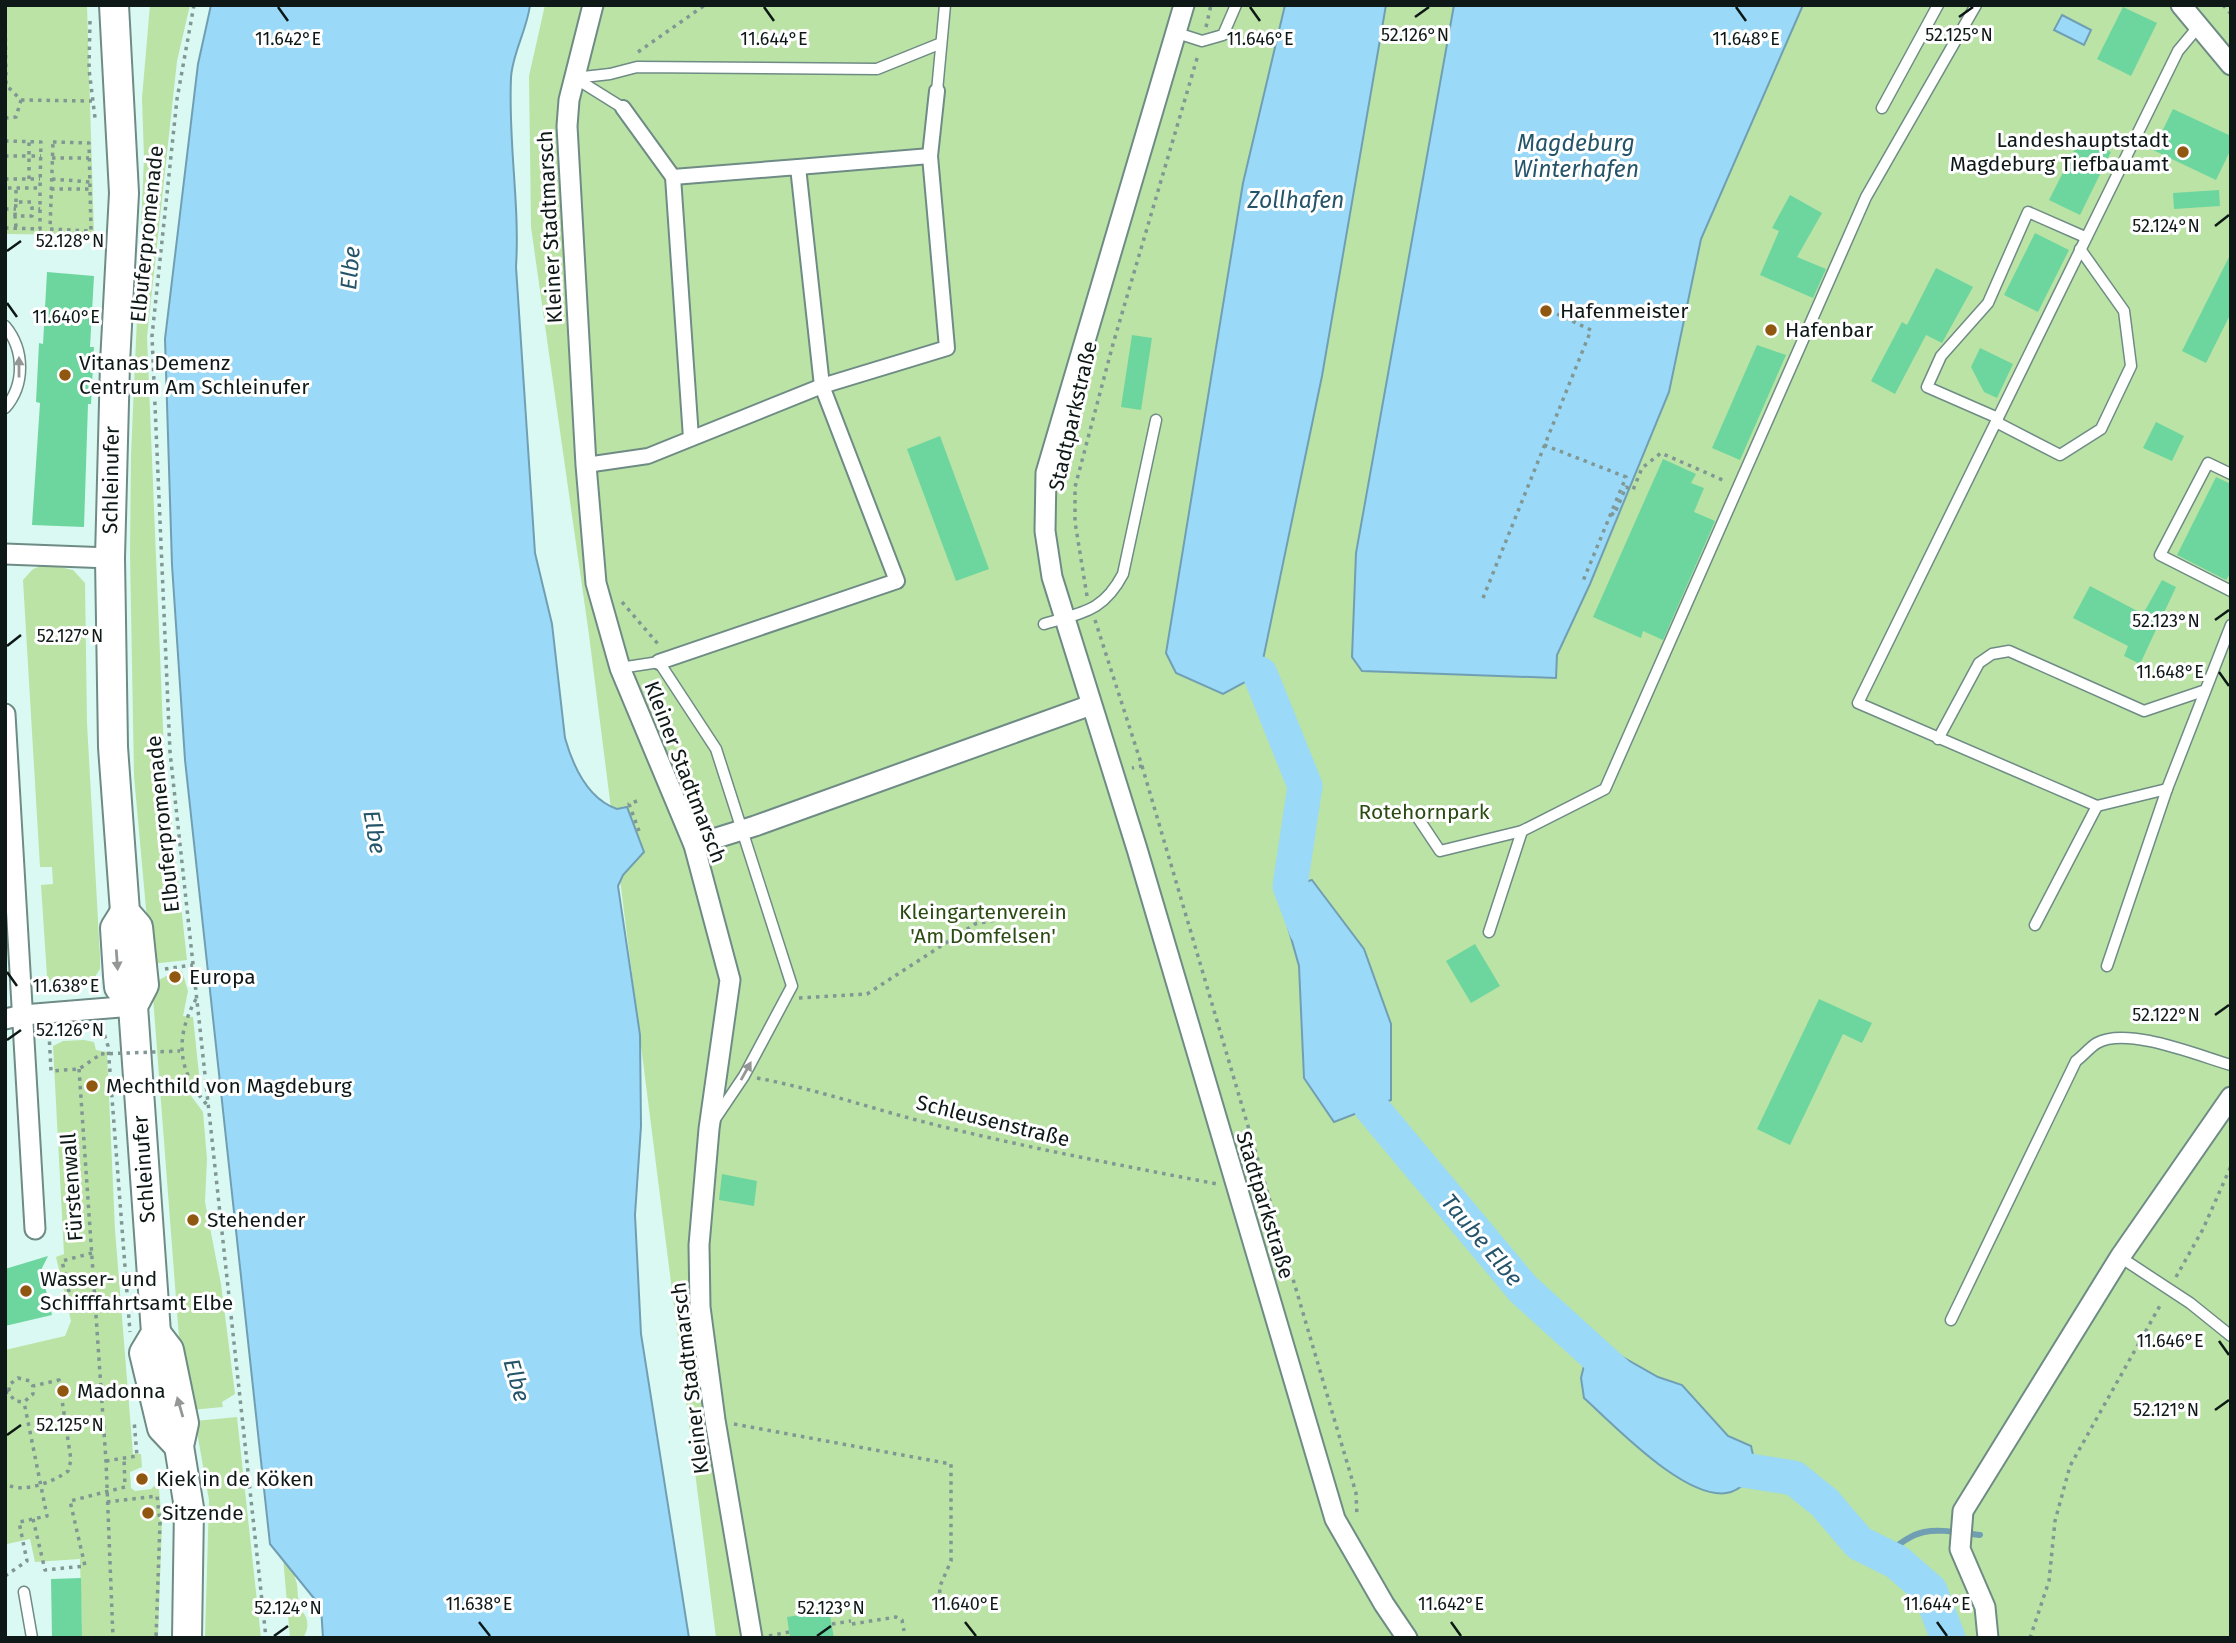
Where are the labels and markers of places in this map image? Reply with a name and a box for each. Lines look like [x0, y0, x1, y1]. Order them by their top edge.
place label: Landeshauptstadt Magdeburg Tiefbauamt [1950, 127, 2169, 177]
marker: Landeshauptstadt Magdeburg Tiefbauamt [2175, 144, 2191, 160]
place label: Hafenmeister [1560, 298, 1688, 324]
marker: Hafenmeister [1538, 303, 1554, 319]
place label: Hafenbar [1785, 317, 1873, 343]
marker: Hafenbar [1763, 322, 1779, 338]
place label: Vitanas Demenz Centrum Am Schleinufer [79, 350, 309, 400]
marker: Vitanas Demenz Centrum Am Schleinufer [57, 367, 73, 383]
place label: Europa [189, 964, 256, 990]
marker: Europa [167, 969, 183, 985]
place label: Mechthild von Magdeburg [106, 1073, 352, 1099]
marker: Mechthild von Magdeburg [84, 1078, 100, 1094]
place label: Stehender [207, 1207, 305, 1233]
marker: Stehender [185, 1212, 201, 1228]
place label: Wasser- und Schifffahrtsamt Elbe [40, 1266, 233, 1316]
marker: Wasser- und Schifffahrtsamt Elbe [18, 1283, 34, 1299]
place label: Madonna [77, 1378, 166, 1404]
marker: Madonna [55, 1383, 71, 1399]
place label: Kiek in de Köken [156, 1466, 314, 1492]
marker: Kiek in de Köken [134, 1471, 150, 1487]
place label: Sitzende [162, 1500, 244, 1526]
marker: Sitzende [140, 1505, 156, 1521]

